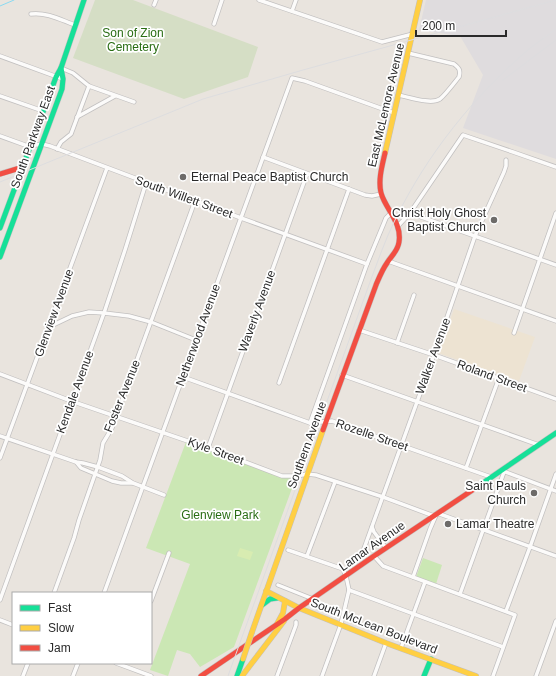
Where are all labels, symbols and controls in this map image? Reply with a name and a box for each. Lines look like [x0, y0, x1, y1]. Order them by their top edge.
scale bar [416, 12, 506, 38]
text: 200 m [422, 19, 455, 33]
park label: Son of Zion Cemetery [102, 26, 164, 54]
street label: East McLemore Avenue [365, 41, 407, 169]
street label: South Parkway East [8, 83, 58, 190]
place label: Eternal Peace Baptist Church [191, 170, 348, 184]
marker: Eternal Peace Baptist Church [178, 172, 188, 182]
street label: South Willett Street [133, 173, 235, 221]
place label: Christ Holy Ghost Baptist Church [392, 206, 487, 234]
marker: Christ Holy Ghost Baptist Church [489, 215, 499, 225]
street label: Glenview Avenue [32, 267, 77, 359]
street label: Waverly Avenue [236, 268, 278, 354]
street label: Netherwood Avenue [173, 282, 223, 388]
street label: Walker Avenue [413, 316, 453, 396]
street label: Kendale Avenue [54, 348, 97, 435]
street label: Foster Avenue [101, 357, 143, 434]
street label: Roland Street [455, 357, 529, 395]
street label: Southern Avenue [285, 399, 329, 491]
street label: Rozelle Street [334, 416, 411, 454]
street label: Kyle Street [186, 434, 247, 468]
place label: Saint Pauls Church [465, 479, 526, 507]
marker: Saint Pauls Church [529, 488, 539, 498]
park label: Glenview Park [181, 508, 260, 522]
place label: Lamar Theatre [456, 517, 535, 531]
street label: Lamar Avenue [336, 518, 408, 574]
marker: Lamar Theatre [443, 519, 453, 529]
legend [12, 592, 152, 664]
street label: South McLean Boulevard [309, 595, 439, 657]
text: Fast [48, 601, 72, 615]
text: Slow [48, 621, 74, 635]
text: Jam [48, 641, 71, 655]

